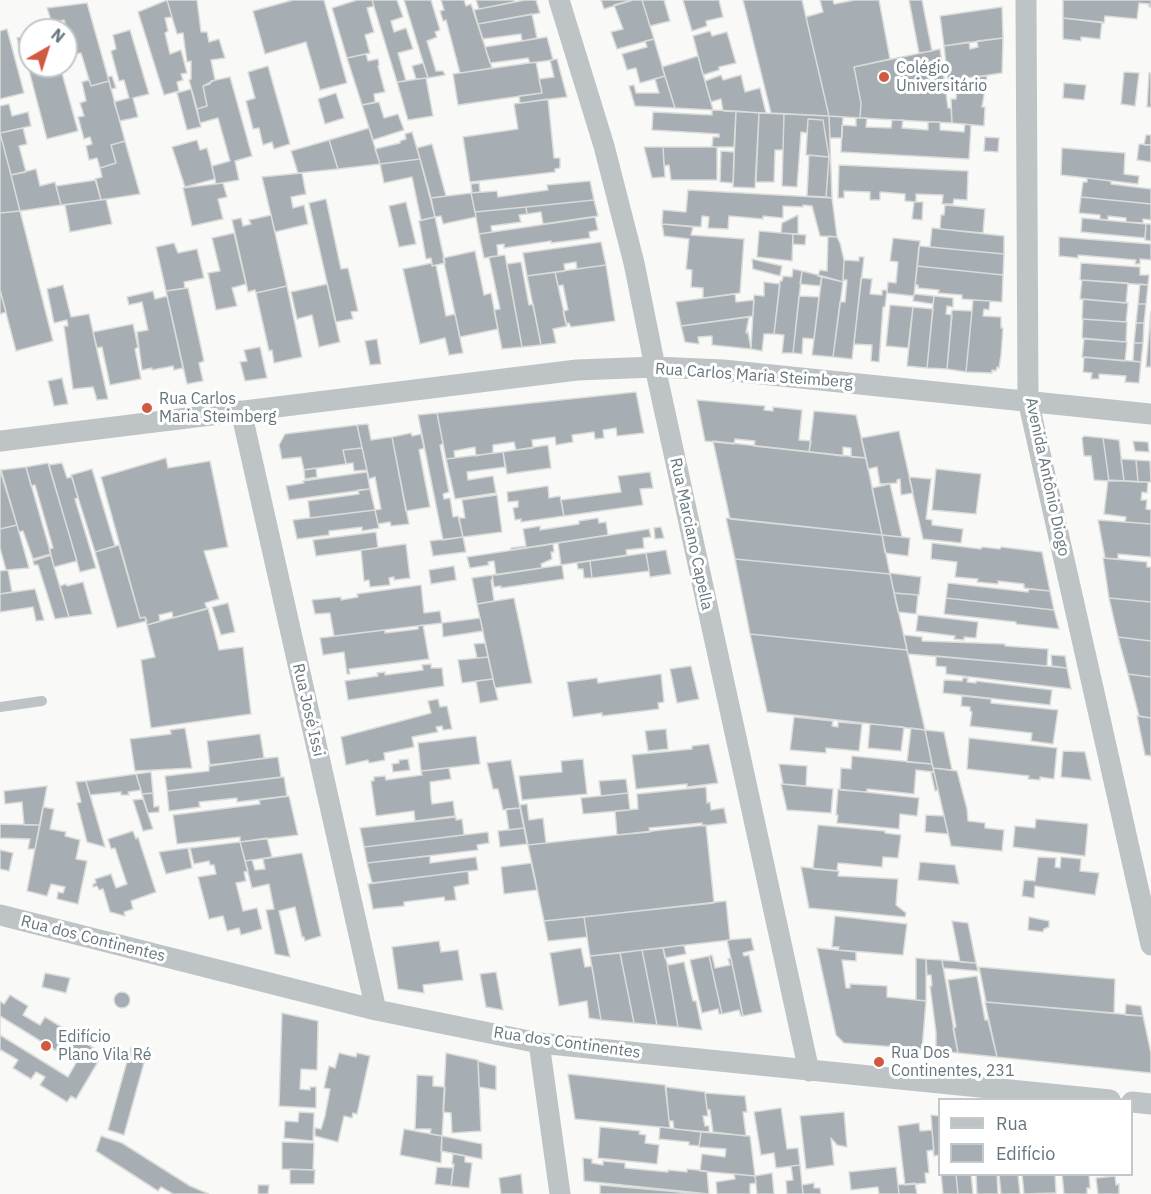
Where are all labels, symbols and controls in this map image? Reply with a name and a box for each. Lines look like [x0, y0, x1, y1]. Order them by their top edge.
north arrow [18, 18, 78, 78]
text: N [47, 24, 69, 47]
place label: Colégio Universitário [896, 58, 987, 96]
marker: Colégio Universitário [877, 70, 891, 84]
street label: Rua Carlos Maria Steimberg [654, 360, 854, 392]
place label: Rua Carlos Maria Steimberg [159, 389, 276, 427]
street label: Avenida Antônio Diogo [1021, 396, 1073, 558]
marker: Rua Carlos Maria Steimberg [140, 401, 154, 415]
street label: Rua Marciano Capella [665, 456, 717, 612]
street label: Rua José Issi [288, 662, 328, 758]
street label: Rua dos Continentes [19, 912, 167, 966]
street label: Rua dos Continentes [492, 1023, 642, 1063]
place label: Edifício Plano Vila Ré [58, 1027, 152, 1065]
marker: Edifício Plano Vila Ré [39, 1039, 53, 1053]
place label: Rua Dos Continentes, 231 [891, 1043, 1015, 1081]
marker: Rua Dos Continentes, 231 [872, 1055, 886, 1069]
legend [938, 1098, 1133, 1176]
text: Rua [996, 1112, 1027, 1135]
text: Edifício [996, 1142, 1055, 1165]

